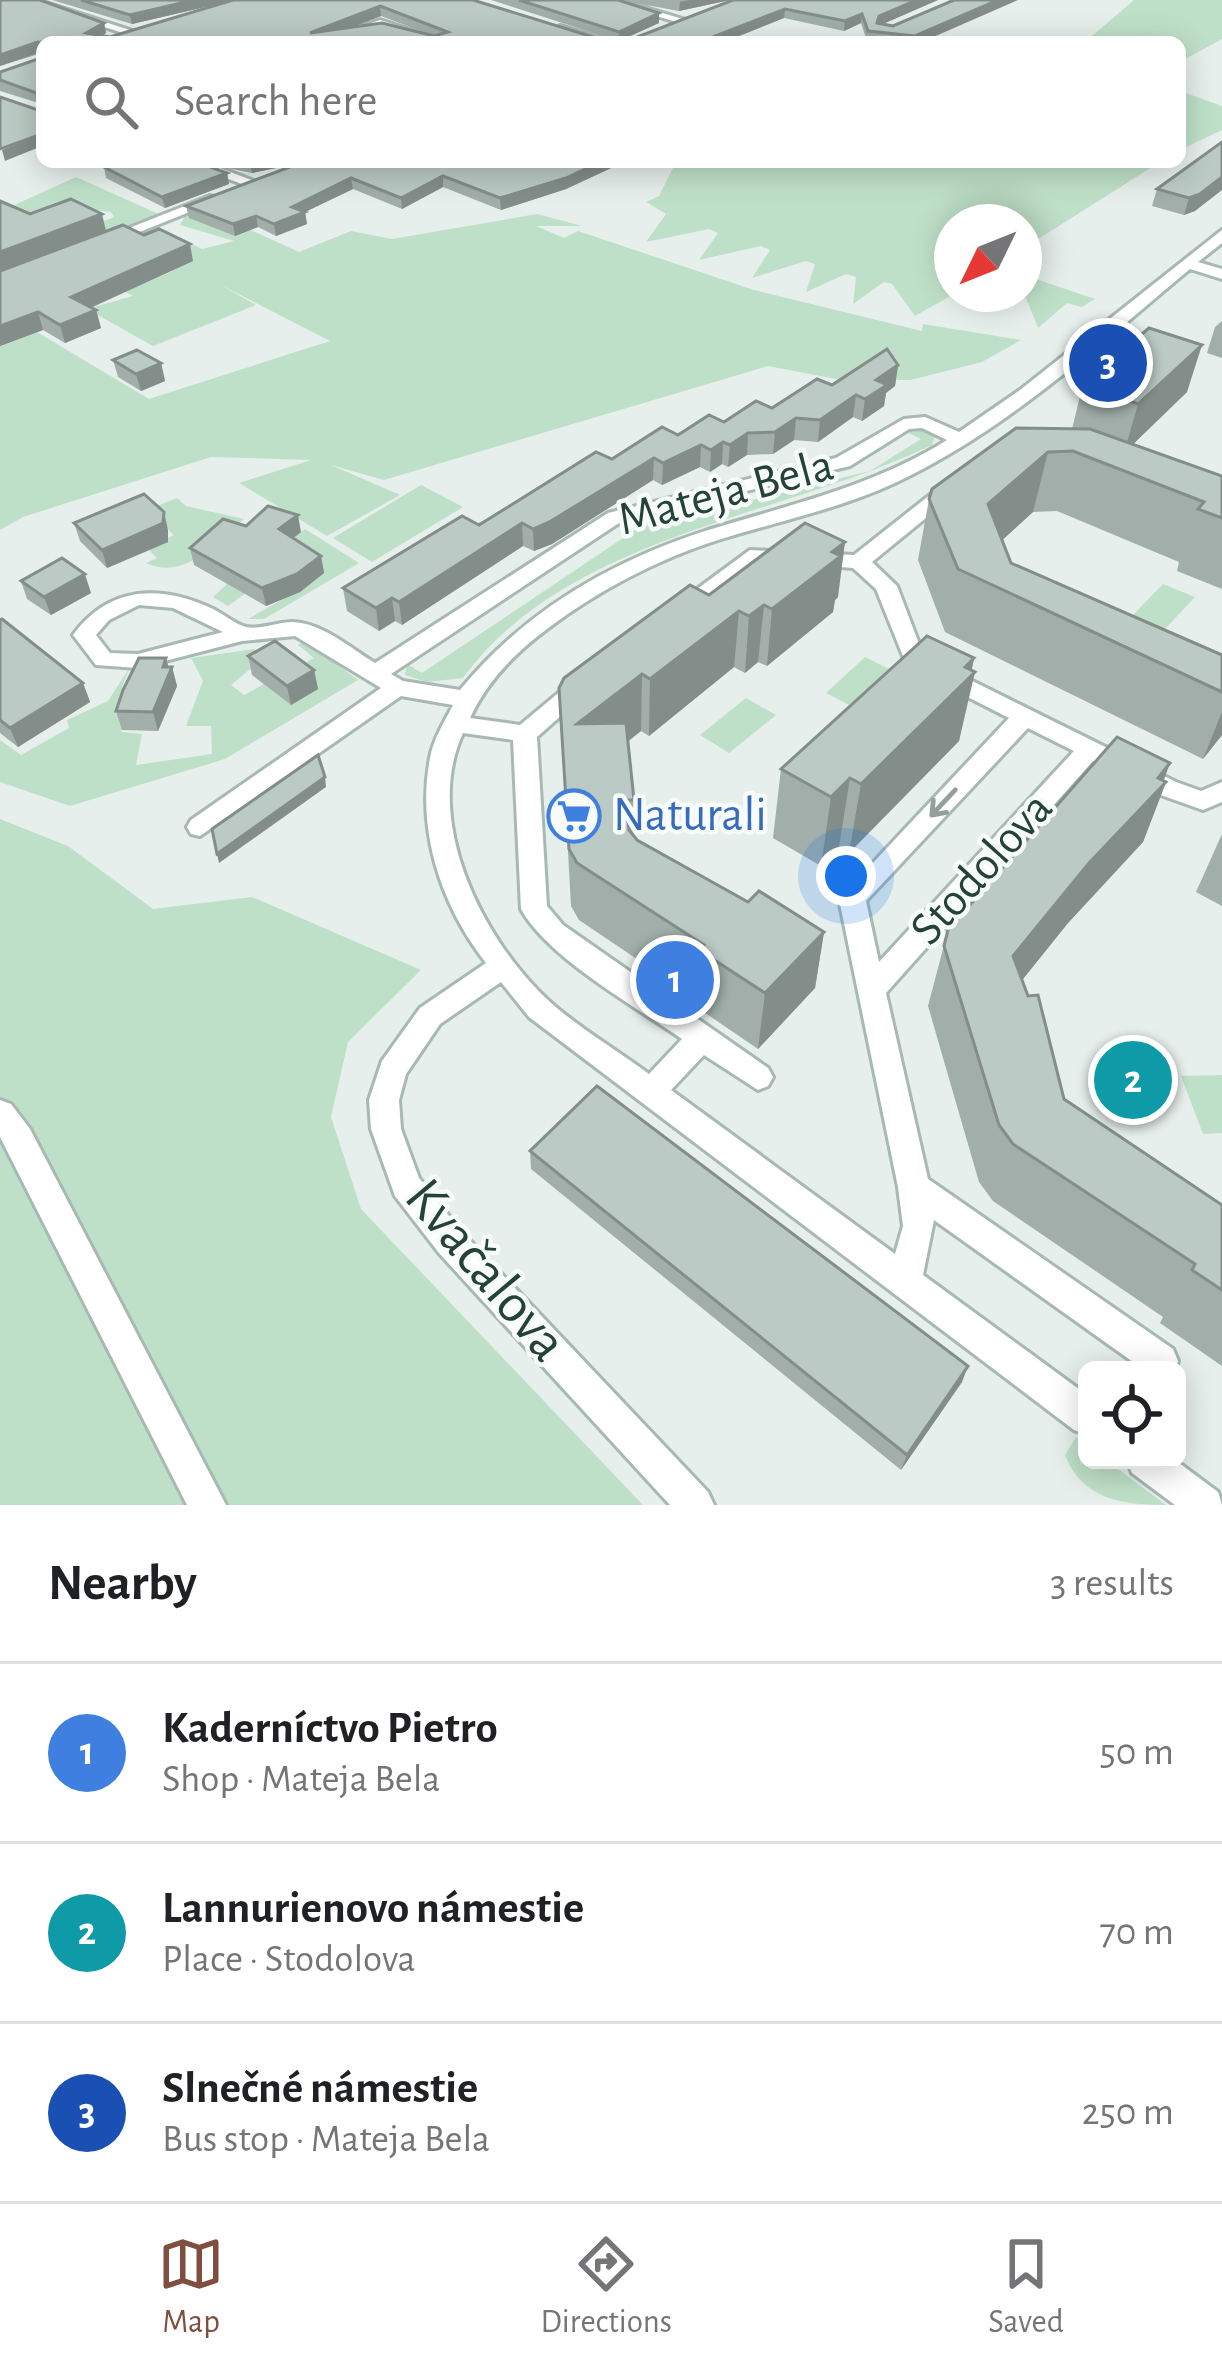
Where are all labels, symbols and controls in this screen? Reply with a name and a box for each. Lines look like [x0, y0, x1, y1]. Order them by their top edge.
search box [36, 36, 1186, 168]
icon: search [78, 69, 144, 135]
text: Search here [174, 79, 377, 124]
north arrow [934, 204, 1042, 312]
pin: 3 [1069, 318, 1147, 408]
street label: Mateja Bela [613, 441, 839, 545]
street label: Stodolova [902, 784, 1062, 954]
supermarket icon: Naturali [546, 788, 602, 844]
one-way arrow [929, 788, 957, 817]
place label: Naturali [613, 792, 767, 840]
your location [816, 846, 876, 906]
pin: 1 [636, 935, 714, 1025]
pin: 2 [1094, 1035, 1172, 1125]
street label: Kvačalova [394, 1168, 578, 1372]
map controls [1078, 1361, 1186, 1469]
button: locate [1078, 1361, 1186, 1469]
text: Nearby [48, 1558, 197, 1609]
text: 3 results [1050, 1564, 1174, 1603]
text: Kaderníctvo Pietro [162, 1706, 498, 1751]
text: 1 [80, 1733, 94, 1772]
text: 50 m [1099, 1733, 1174, 1772]
text: Shop · Mateja Bela [162, 1760, 440, 1799]
text: Lannurienovo námestie [162, 1886, 584, 1931]
text: 2 [78, 1913, 96, 1952]
text: 70 m [1100, 1913, 1174, 1952]
text: Place · Stodolova [162, 1940, 416, 1979]
text: Slnečné námestie [162, 2066, 478, 2111]
text: 3 [79, 2093, 95, 2132]
text: 250 m [1082, 2093, 1174, 2132]
text: Bus stop · Mateja Bela [162, 2120, 490, 2159]
tab: Map [158, 2231, 224, 2343]
tab: Directions [540, 2231, 672, 2343]
tab: Saved [988, 2231, 1064, 2343]

